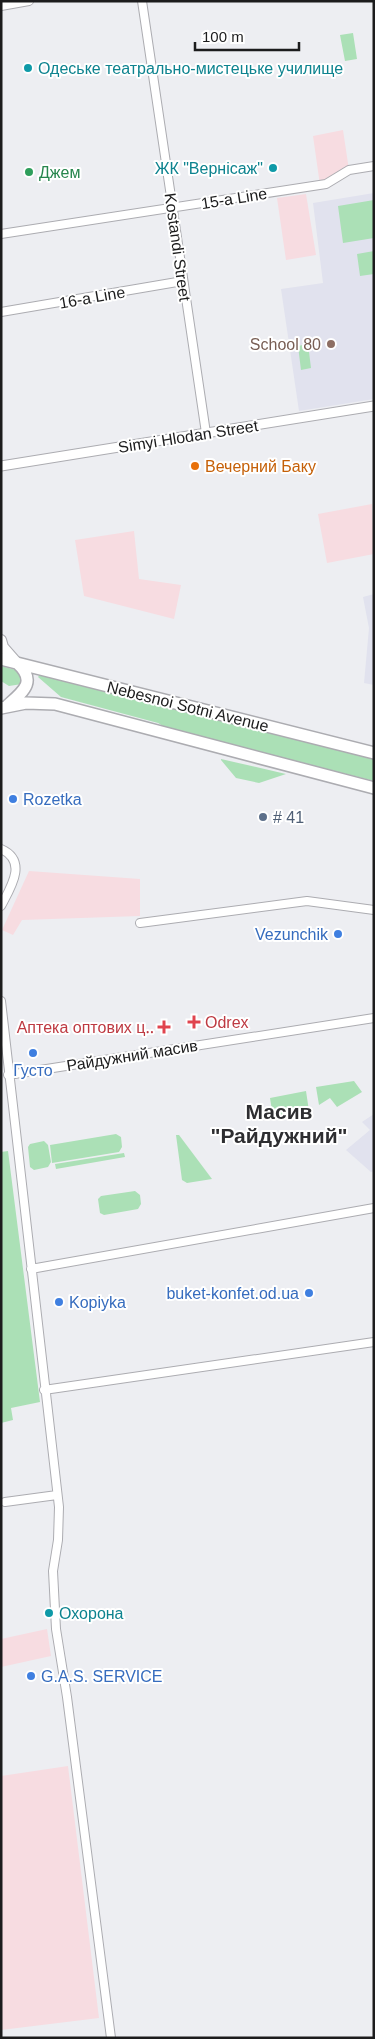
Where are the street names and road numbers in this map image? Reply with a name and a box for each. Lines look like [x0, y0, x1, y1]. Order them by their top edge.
street label: 15-a Line [200, 185, 268, 212]
street label: Kostandi Street [161, 192, 194, 303]
street label: 16-a Line [58, 283, 127, 312]
street label: Simyi Hlodan Street [117, 417, 260, 456]
street label: Nebesnoi Sotni Avenue [105, 678, 271, 735]
street label: Райдужний масив [65, 1037, 199, 1074]

